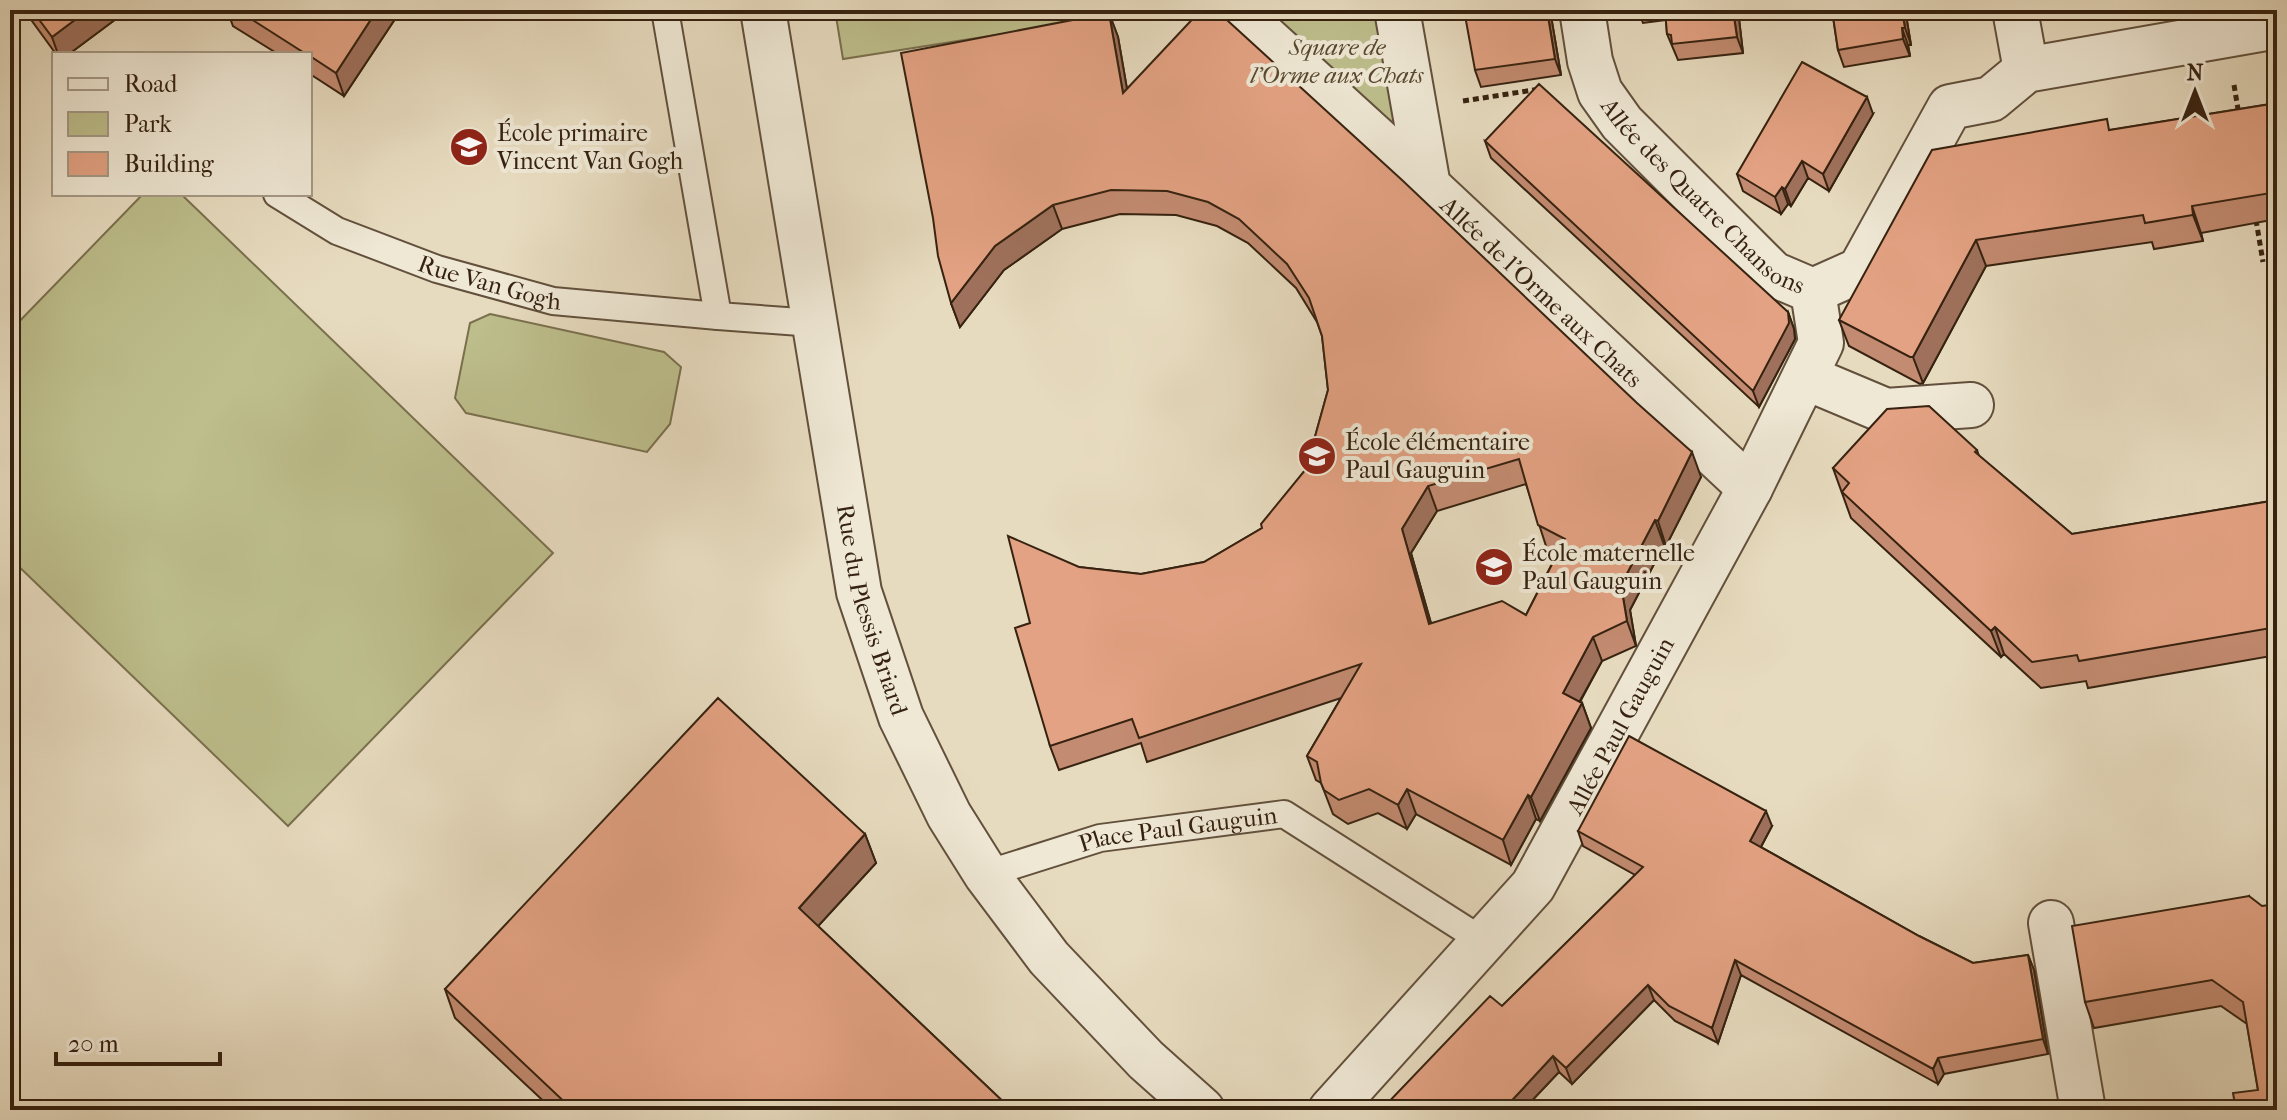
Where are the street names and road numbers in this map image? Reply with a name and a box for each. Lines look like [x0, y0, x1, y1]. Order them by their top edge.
street label: Allée des Quatre Chansons [1594, 92, 1809, 300]
street label: Allée de l'Orme aux Chats [1434, 190, 1648, 394]
street label: Rue Van Gogh [414, 249, 563, 316]
street label: Rue du Plessis Briard [831, 502, 914, 720]
street label: Allée Paul Gauguin [1560, 632, 1680, 820]
street label: Place Paul Gauguin [1075, 801, 1279, 858]

